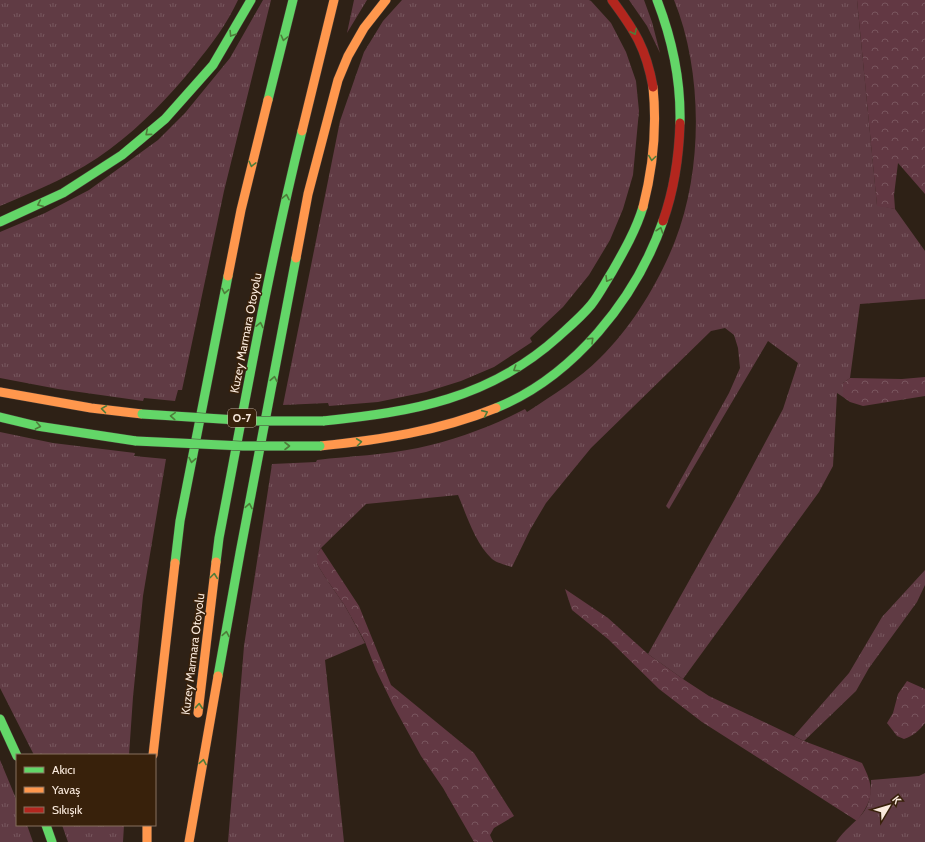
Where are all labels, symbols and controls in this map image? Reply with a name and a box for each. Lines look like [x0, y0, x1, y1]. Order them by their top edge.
one-way arrow [629, 27, 637, 35]
one-way arrow [229, 30, 236, 37]
one-way arrow [280, 34, 289, 41]
one-way arrow [146, 128, 153, 135]
one-way arrow [648, 155, 657, 161]
one-way arrow [249, 161, 257, 167]
one-way arrow [282, 194, 290, 201]
one-way arrow [37, 199, 44, 207]
one-way arrow [655, 227, 663, 234]
street label: Kuzey Marmara Otoyolu [226, 271, 265, 394]
one-way arrow [606, 275, 613, 282]
one-way arrow [222, 288, 230, 294]
one-way arrow [255, 321, 264, 328]
one-way arrow [586, 337, 594, 345]
one-way arrow [513, 364, 520, 371]
one-way arrow [269, 376, 277, 382]
one-way arrow [101, 405, 107, 414]
road number: O-7 [228, 409, 256, 427]
one-way arrow [481, 409, 488, 417]
one-way arrow [170, 412, 176, 421]
one-way arrow [35, 422, 41, 430]
one-way arrow [356, 438, 362, 447]
one-way arrow [284, 442, 290, 450]
one-way arrow [189, 457, 197, 463]
one-way arrow [245, 503, 253, 510]
one-way arrow [210, 573, 219, 580]
street label: Kuzey Marmara Otoyolu [178, 592, 207, 715]
one-way arrow [221, 631, 230, 637]
one-way arrow [194, 703, 203, 709]
legend [16, 754, 156, 826]
one-way arrow [198, 759, 207, 765]
text: Akıcı [52, 762, 75, 777]
text: Yavaş [51, 782, 80, 797]
north arrow [869, 786, 909, 826]
text: K [889, 793, 905, 807]
text: Sıkışık [52, 802, 83, 817]

